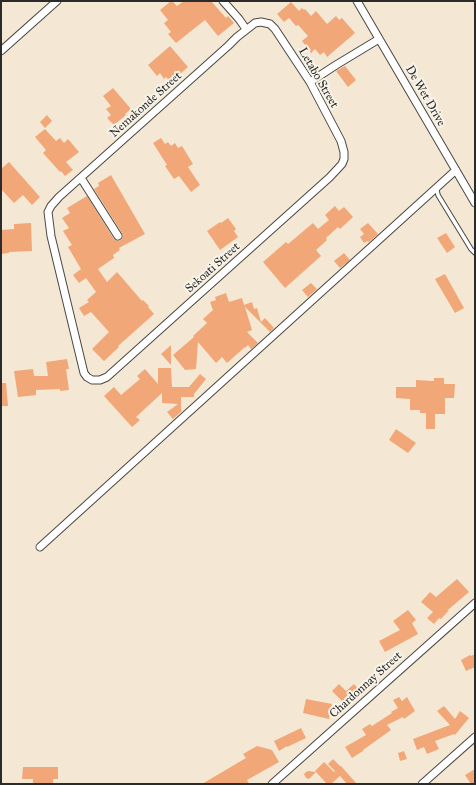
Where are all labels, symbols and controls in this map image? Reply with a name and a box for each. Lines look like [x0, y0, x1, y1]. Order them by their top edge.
street label: Letabo Street [295, 45, 341, 111]
street label: De Wet Drive [402, 63, 448, 129]
street label: Nemakonde Street [107, 69, 185, 141]
street label: Sekoati Street [183, 240, 243, 296]
street label: Chardonnay Street [327, 649, 405, 721]

